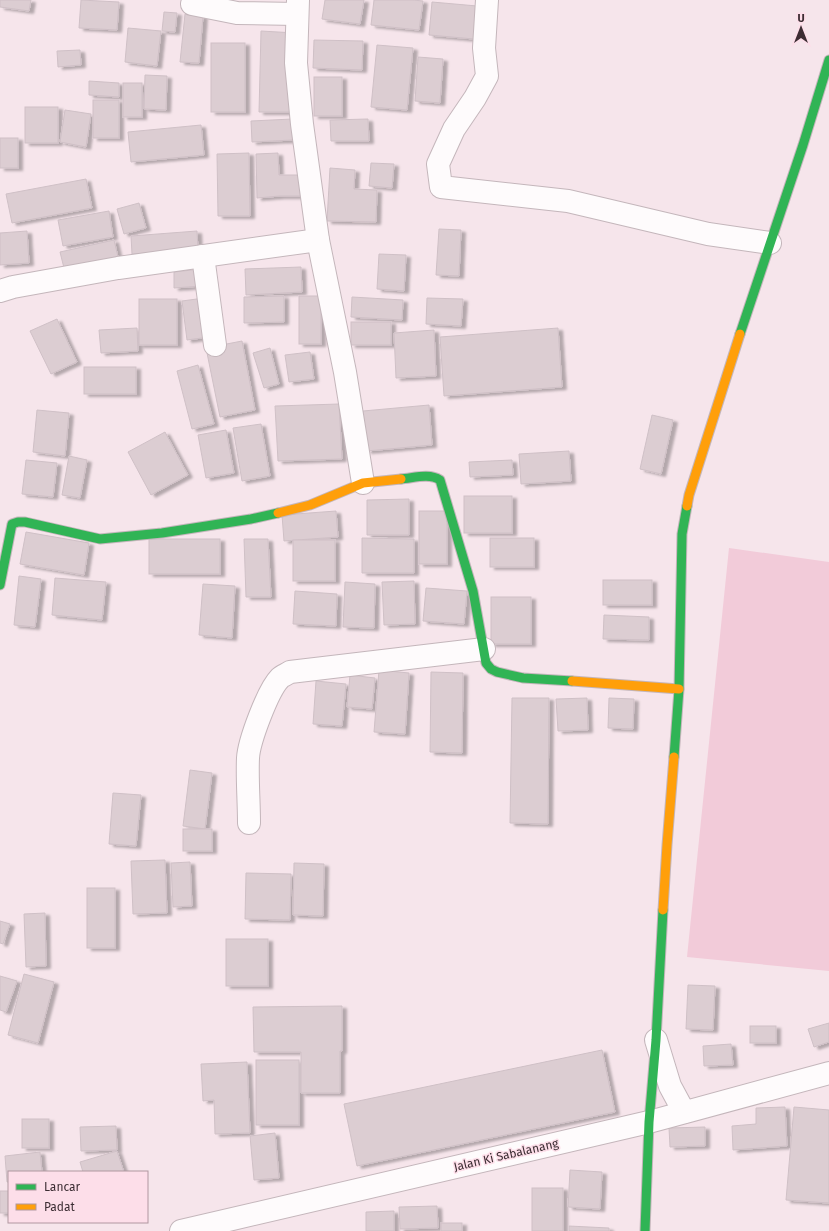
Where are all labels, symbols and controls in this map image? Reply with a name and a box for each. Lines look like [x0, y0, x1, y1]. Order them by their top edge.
north arrow [781, 8, 821, 48]
text: U [797, 12, 805, 25]
street label: Jalan Ki Sabalanang [452, 1136, 561, 1174]
legend [8, 1171, 148, 1223]
text: Lancar [44, 1180, 81, 1194]
text: Padat [44, 1200, 76, 1214]

